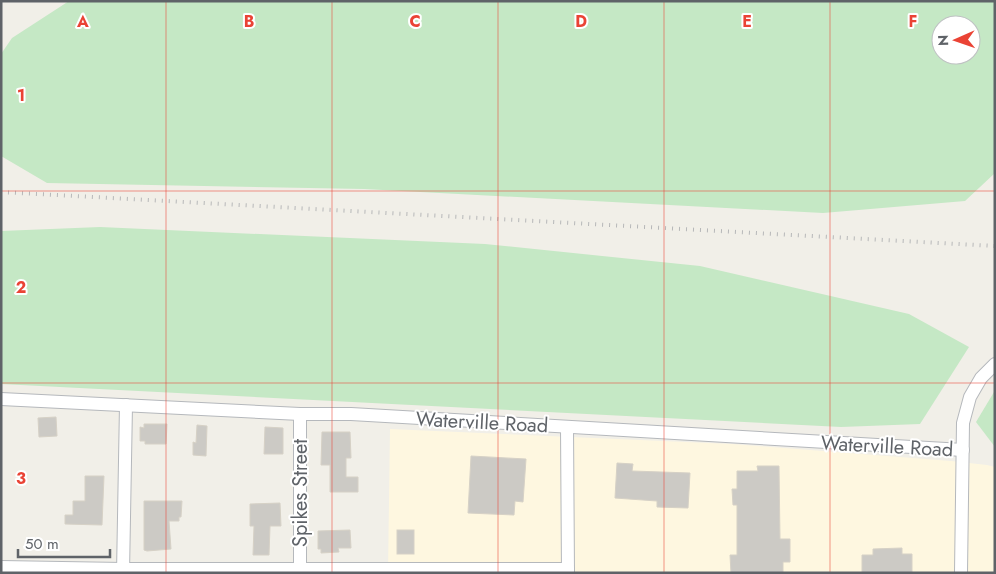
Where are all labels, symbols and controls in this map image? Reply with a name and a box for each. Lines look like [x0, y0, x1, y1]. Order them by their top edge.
text: A [76, 10, 89, 33]
text: B [244, 10, 254, 33]
text: C [409, 10, 421, 33]
text: D [575, 10, 587, 33]
text: E [742, 10, 752, 33]
text: F [909, 10, 917, 33]
north arrow [931, 15, 981, 65]
text: N [933, 35, 953, 46]
text: 1 [17, 84, 25, 107]
text: 2 [16, 276, 26, 299]
street label: Waterville Road [415, 405, 549, 440]
street label: Waterville Road [820, 429, 954, 464]
street label: Spikes Street [286, 439, 315, 547]
text: 3 [16, 467, 26, 490]
scale bar [18, 526, 110, 558]
text: 50 m [25, 533, 59, 555]

